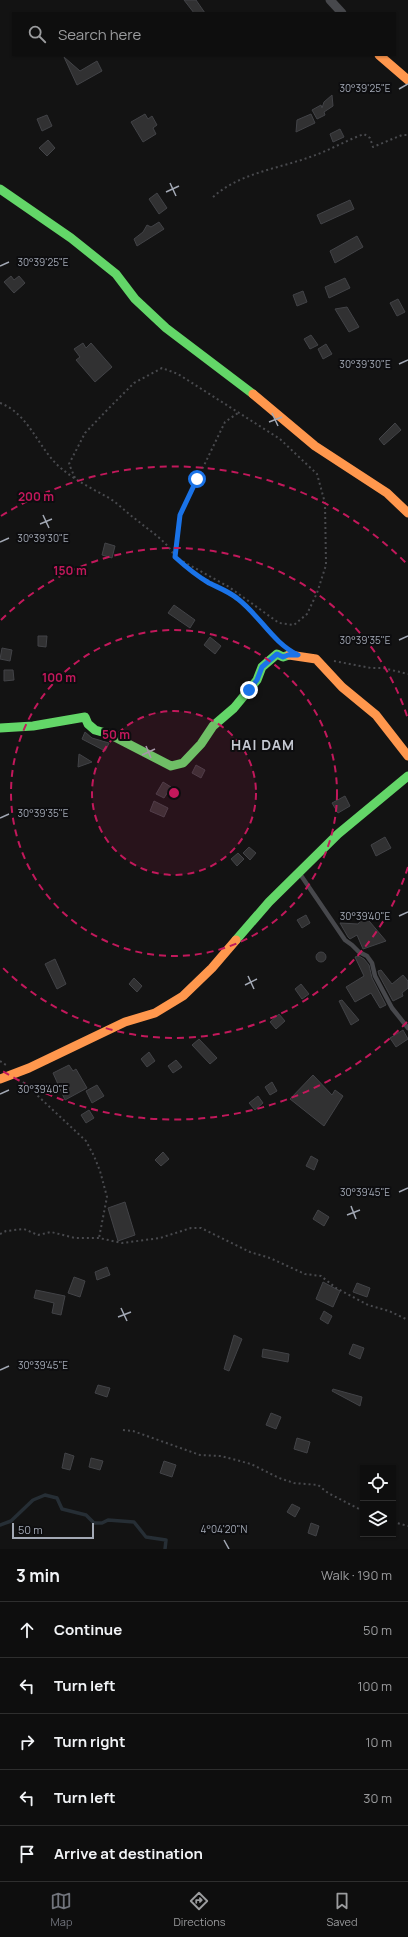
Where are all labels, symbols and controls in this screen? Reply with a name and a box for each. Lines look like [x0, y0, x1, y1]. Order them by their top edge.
search box [12, 12, 396, 56]
icon: search [26, 23, 48, 45]
text: Search here [58, 24, 141, 45]
text: 30°39'25"E [339, 81, 391, 95]
text: 30°39'25"E [17, 255, 69, 269]
text: 30°39'30"E [339, 357, 391, 371]
route start [188, 470, 206, 488]
text: 200 m [18, 488, 54, 505]
text: 30°39'30"E [17, 531, 69, 545]
text: 150 m [53, 562, 87, 579]
text: 30°39'35"E [340, 633, 391, 647]
text: 100 m [42, 669, 76, 686]
route end [240, 681, 258, 699]
text: 50 m [102, 726, 130, 743]
district label: HAI DAM [231, 735, 295, 754]
centre of rings [167, 786, 181, 800]
text: 30°39'35"E [18, 806, 69, 820]
text: 30°39'40"E [340, 909, 391, 923]
text: 30°39'40"E [18, 1082, 69, 1096]
text: 30°39'45"E [340, 1185, 390, 1199]
text: 30°39'45"E [18, 1358, 68, 1372]
map controls [360, 1465, 396, 1537]
button: locate [360, 1465, 396, 1501]
button: layers [360, 1501, 396, 1537]
scale bar [12, 1521, 94, 1540]
text: 50 m [18, 1522, 43, 1537]
text: 4°04'20"N [201, 1522, 248, 1536]
text: 3 min [16, 1564, 60, 1587]
text: Walk · 190 m [321, 1566, 392, 1584]
icon: ahead [16, 1619, 38, 1641]
text: Continue [54, 1619, 122, 1640]
text: 50 m [363, 1621, 392, 1639]
icon: left [16, 1675, 38, 1697]
text: Turn left [54, 1675, 116, 1696]
text: 100 m [357, 1677, 392, 1695]
icon: right [16, 1731, 38, 1753]
text: Turn right [54, 1731, 125, 1752]
text: 10 m [365, 1733, 392, 1751]
icon: left [16, 1787, 38, 1809]
text: Turn left [54, 1787, 116, 1808]
text: 30 m [363, 1789, 392, 1807]
icon: arrive [16, 1843, 38, 1865]
text: Arrive at destination [54, 1843, 203, 1864]
tab: Map [50, 1890, 72, 1929]
tab: Directions [173, 1890, 226, 1929]
tab: Saved [327, 1890, 358, 1929]

